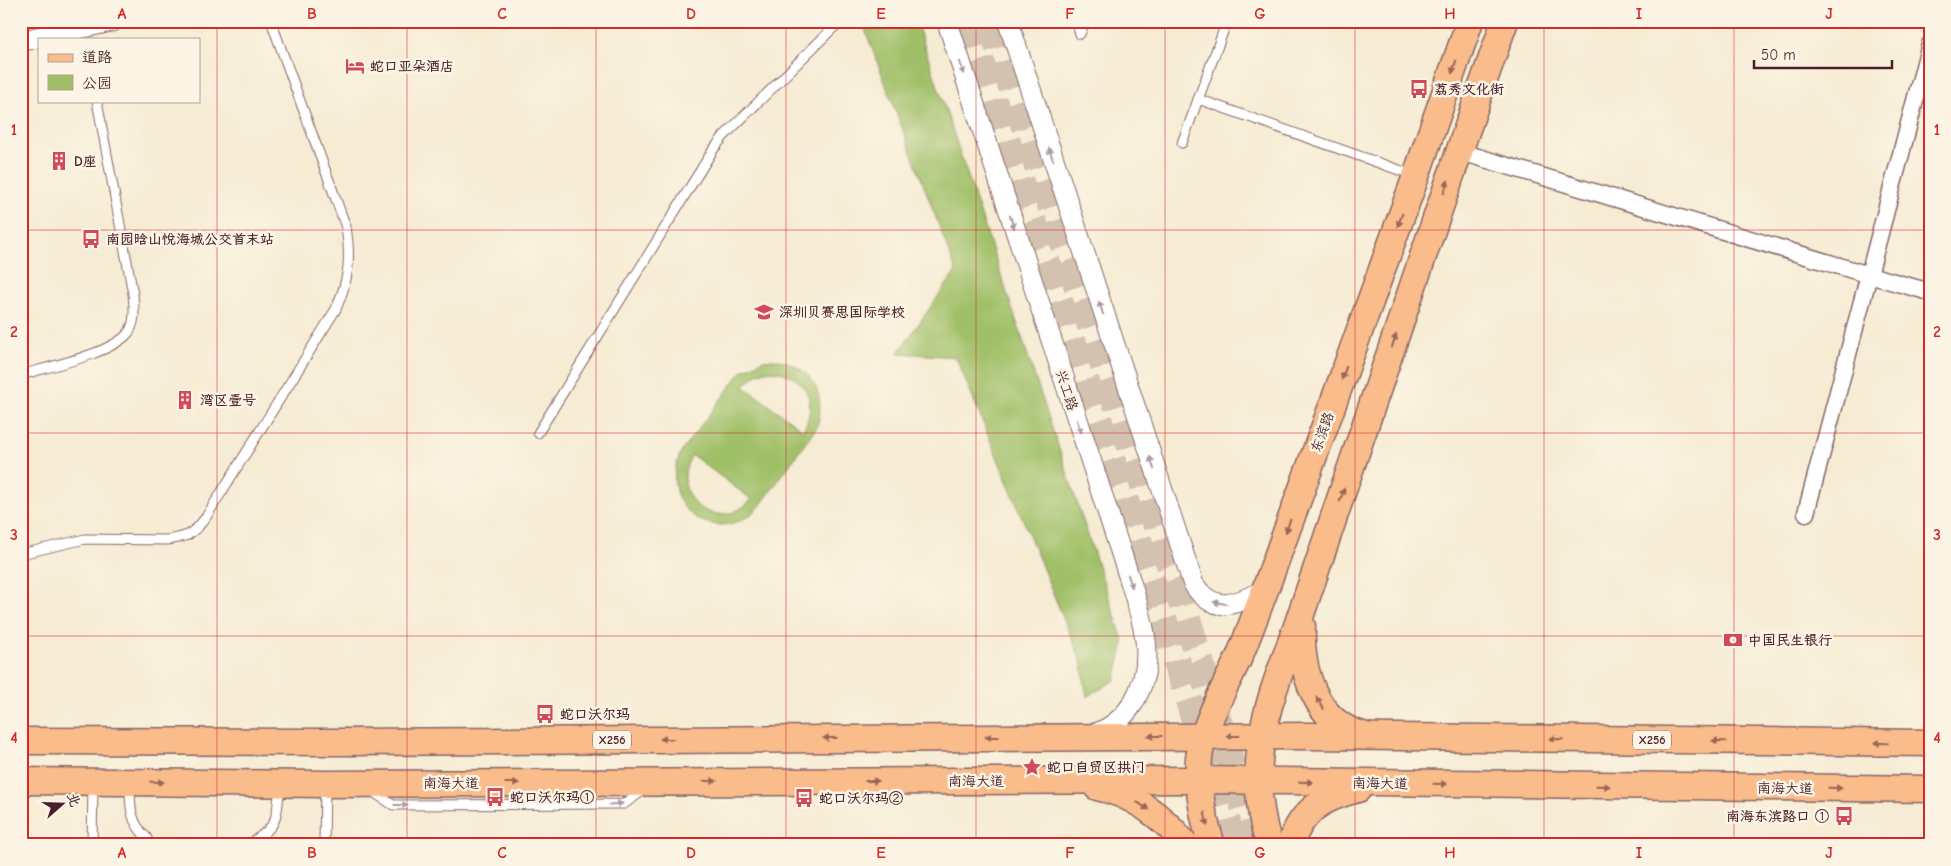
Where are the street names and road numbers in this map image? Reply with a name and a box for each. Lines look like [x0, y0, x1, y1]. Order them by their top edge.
street label: 兴工路 [1052, 368, 1081, 413]
street label: 东滨路 [1307, 410, 1338, 455]
road number: X256 [593, 730, 631, 750]
road number: X256 [1633, 730, 1671, 750]
street label: 南海大道 [948, 773, 1004, 790]
street label: 南海大道 [423, 775, 479, 792]
street label: 南海大道 [1352, 775, 1408, 792]
street label: 南海大道 [1757, 780, 1813, 797]

